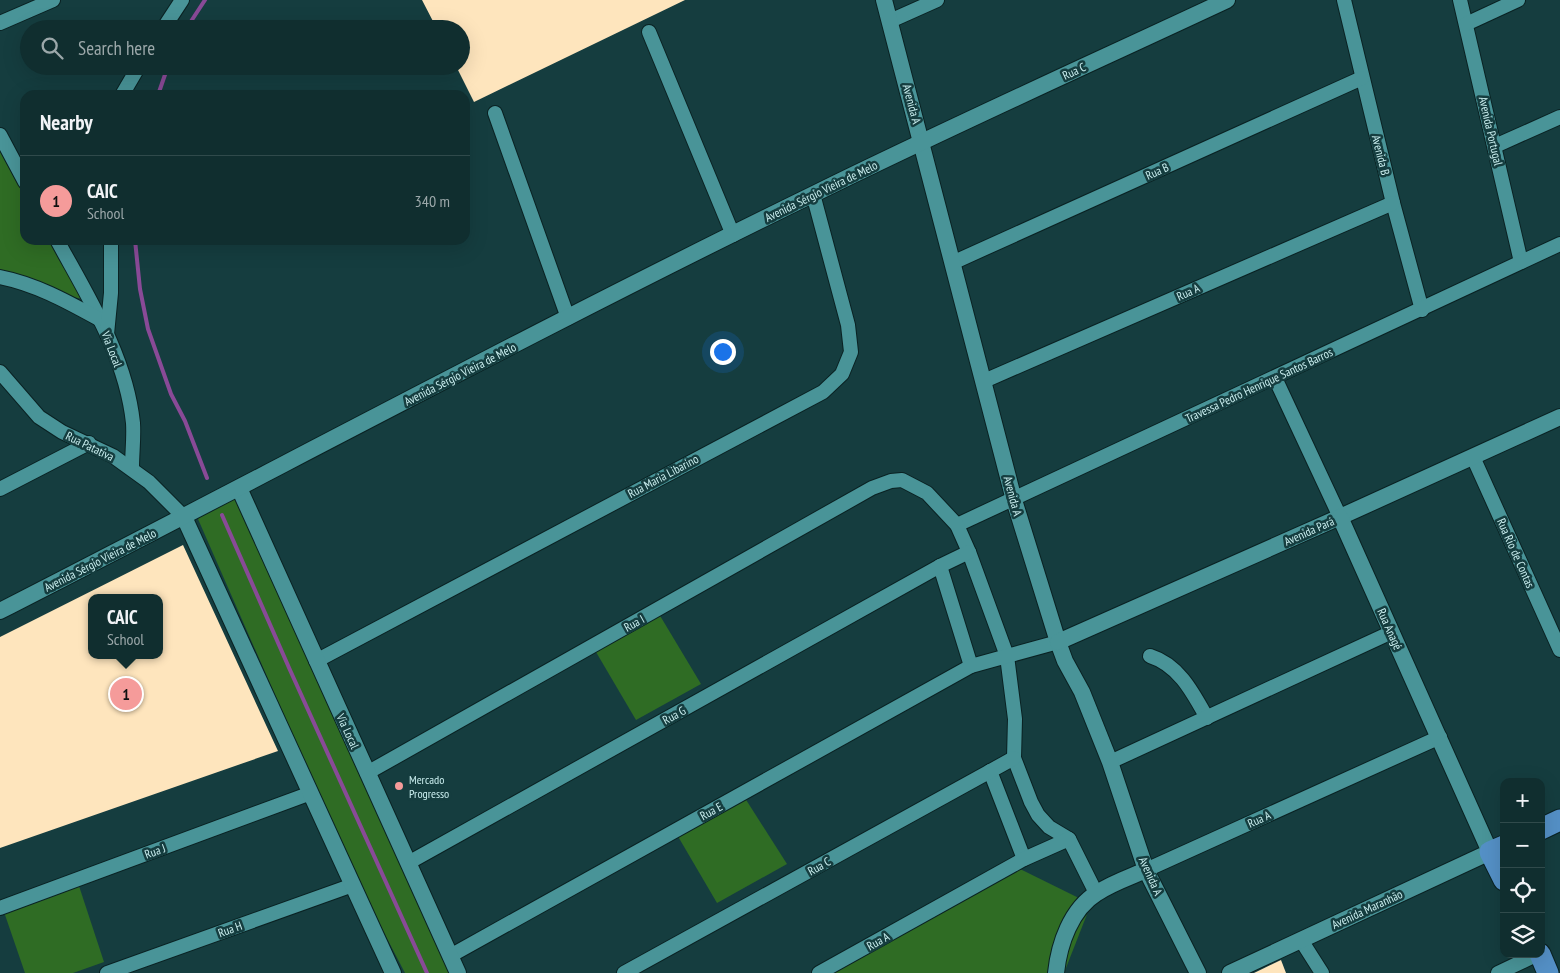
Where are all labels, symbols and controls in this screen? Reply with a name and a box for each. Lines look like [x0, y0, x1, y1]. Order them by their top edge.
search box [20, 20, 470, 75]
icon: search [38, 34, 66, 62]
text: Search here [78, 36, 155, 60]
street label: Rua C [1060, 59, 1088, 83]
street label: Avenida A [899, 82, 925, 126]
street label: Avenida Portugal [1476, 95, 1506, 167]
text: Nearby [40, 109, 93, 136]
street label: Avenida B [1369, 133, 1393, 177]
street label: Avenida Sérgio Vieira de Melo [762, 157, 880, 225]
street label: Rua B [1143, 159, 1171, 183]
text: CAIC [87, 179, 118, 203]
text: 1 [52, 191, 60, 211]
text: 340 m [415, 191, 450, 211]
text: School [87, 203, 124, 223]
street label: Rua A [1174, 280, 1202, 304]
street label: Via Local [98, 328, 126, 369]
street label: Avenida Sérgio Vieira de Melo [402, 339, 518, 409]
your location [710, 339, 736, 365]
street label: Travessa Pedro Henrique Santos Barros [1183, 344, 1335, 426]
street label: Rua Patativa [63, 428, 117, 464]
street label: Rua Maria Libarino [625, 451, 701, 501]
street label: Avenida A [1000, 474, 1026, 518]
street label: Avenida Pará [1282, 513, 1337, 549]
street label: Rua Rio de Contas [1494, 516, 1538, 590]
street label: Avenida Sérgio Vieira de Melo [42, 525, 158, 595]
popup [88, 594, 163, 659]
text: CAIC [107, 605, 138, 629]
street label: Rua Anagé [1374, 606, 1406, 652]
street label: Rua I [621, 611, 647, 635]
text: School [107, 629, 144, 649]
pin: 1 [110, 675, 142, 713]
street label: Rua G [660, 703, 688, 727]
street label: Via Local [333, 710, 363, 751]
place label: Mercado Progresso [409, 772, 449, 801]
map controls [1500, 778, 1545, 958]
button: + [1500, 778, 1545, 823]
marker: Mercado Progresso [393, 780, 405, 792]
street label: Rua E [697, 799, 725, 823]
street label: Rua A [1245, 807, 1273, 831]
button: − [1500, 823, 1545, 868]
street label: Rua J [142, 840, 168, 862]
street label: Rua C [805, 853, 833, 878]
street label: Avenida A [1136, 854, 1166, 898]
button: locate [1500, 868, 1545, 913]
street label: Avenida Maranhão [1329, 886, 1405, 932]
button: layers [1500, 913, 1545, 958]
street label: Rua H [216, 918, 244, 940]
street label: Rua A [864, 929, 892, 953]

